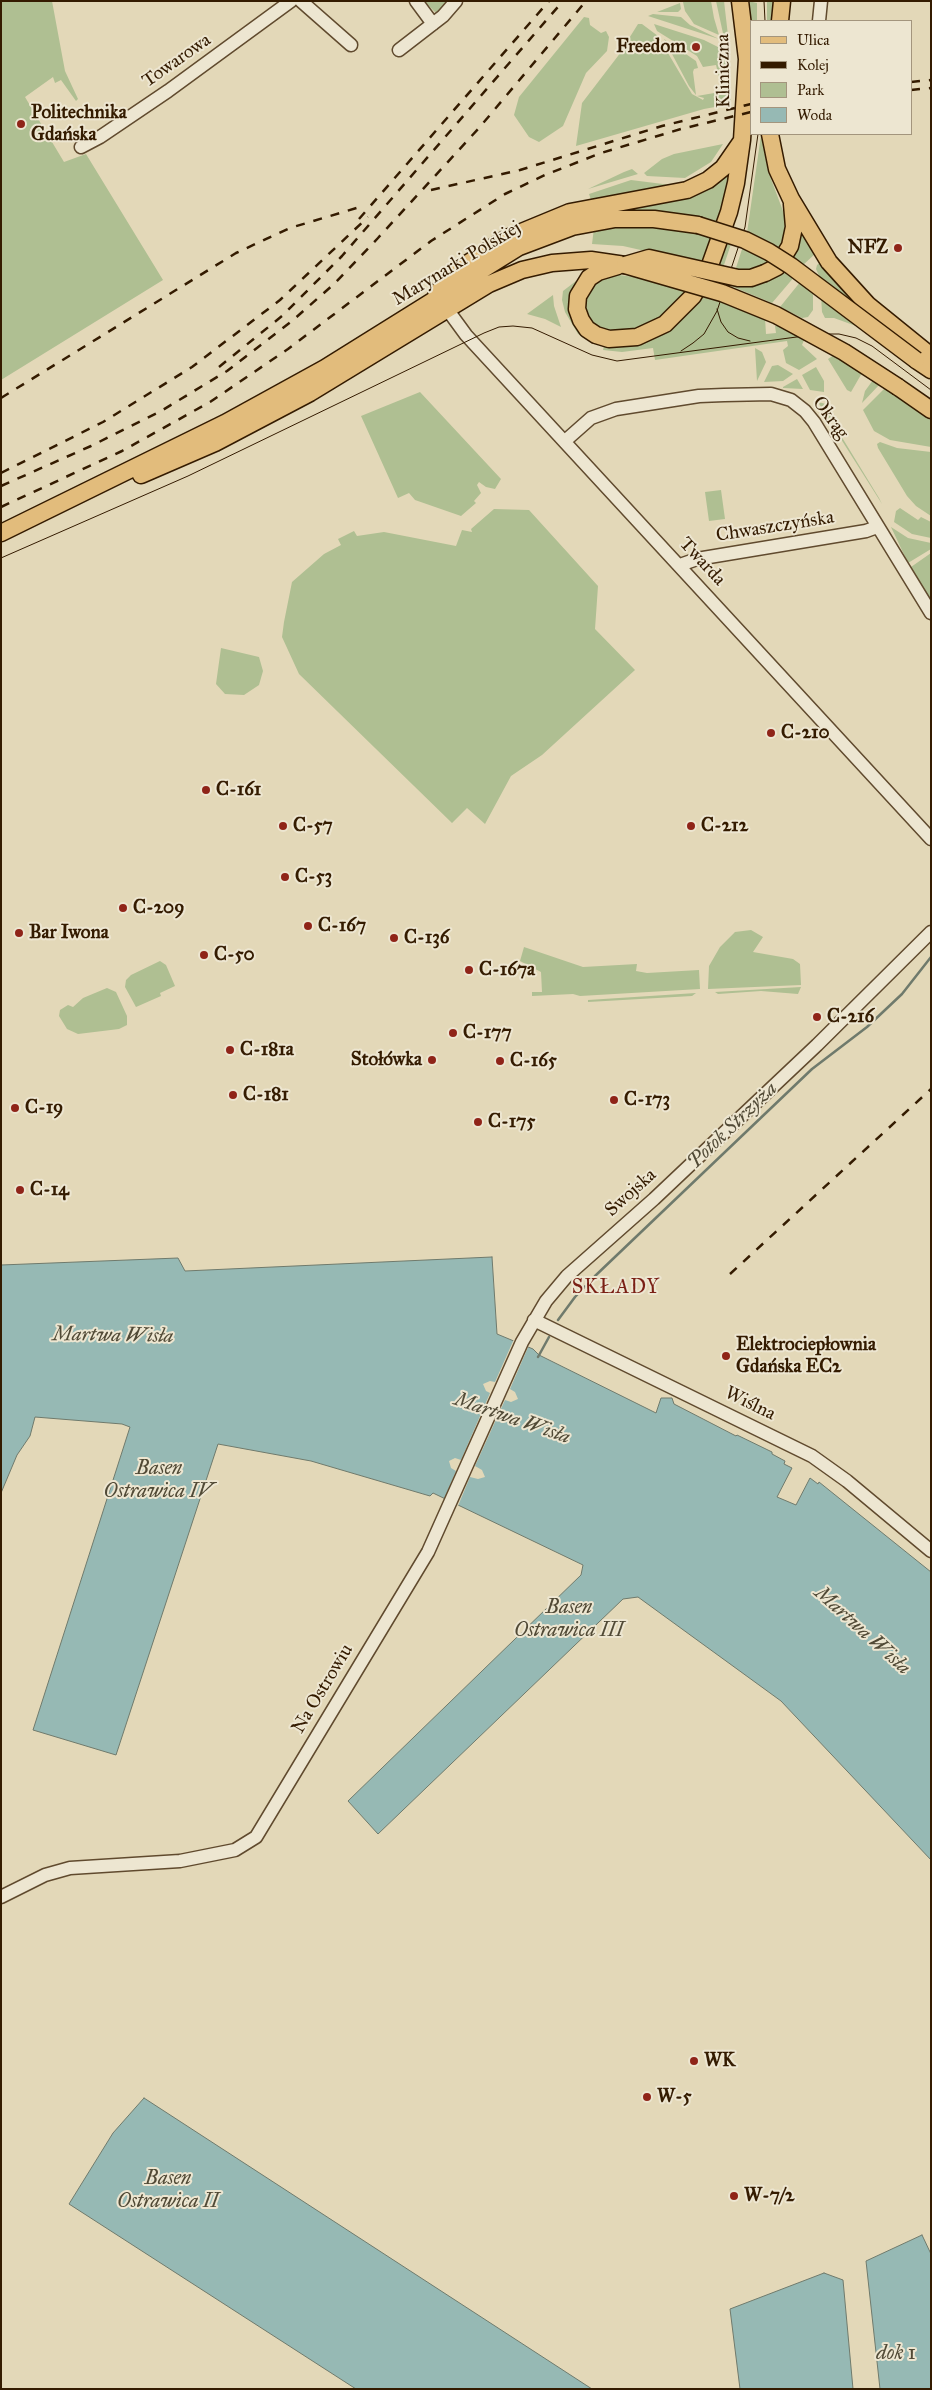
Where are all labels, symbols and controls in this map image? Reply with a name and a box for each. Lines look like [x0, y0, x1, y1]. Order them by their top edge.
legend [750, 20, 912, 135]
street label: Towarowa [138, 29, 216, 93]
text: Ulica [797, 31, 830, 49]
street label: Kliniczna [712, 34, 736, 108]
place label: Freedom [616, 36, 686, 58]
marker: Freedom [690, 41, 702, 53]
text: Kolej [797, 56, 829, 74]
text: Park [797, 81, 824, 99]
place label: Politechnika Gdańska [31, 102, 127, 146]
text: Woda [797, 106, 832, 124]
marker: Politechnika Gdańska [15, 118, 27, 130]
street label: Marynarki Polskiej [389, 217, 525, 311]
place label: NFZ [848, 237, 888, 259]
marker: NFZ [892, 242, 904, 254]
street label: Okrąg [807, 392, 853, 444]
street label: Chwaszczyńska [714, 506, 836, 548]
street label: Twarda [674, 533, 730, 591]
place label: C-210 [781, 722, 830, 744]
marker: C-210 [765, 727, 777, 739]
place label: C-161 [216, 779, 261, 801]
marker: C-161 [200, 784, 212, 796]
place label: C-57 [293, 815, 333, 837]
place label: C-212 [701, 815, 748, 837]
marker: C-57 [277, 820, 289, 832]
marker: C-212 [685, 820, 697, 832]
place label: C-53 [295, 866, 332, 888]
marker: C-53 [279, 871, 291, 883]
place label: C-209 [133, 897, 184, 919]
marker: C-209 [117, 902, 129, 914]
place label: C-167 [318, 915, 366, 937]
marker: C-167 [302, 920, 314, 932]
place label: Bar Iwona [29, 922, 109, 944]
marker: Bar Iwona [13, 927, 25, 939]
place label: C-136 [404, 927, 450, 949]
marker: C-136 [388, 932, 400, 944]
place label: C-50 [214, 944, 255, 966]
marker: C-50 [198, 949, 210, 961]
place label: C-167a [479, 959, 535, 981]
marker: C-167a [463, 964, 475, 976]
place label: C-216 [827, 1006, 874, 1028]
marker: C-216 [811, 1011, 823, 1023]
place label: C-177 [463, 1022, 512, 1044]
marker: C-177 [447, 1027, 459, 1039]
place label: C-181a [240, 1039, 294, 1061]
marker: C-181a [224, 1044, 236, 1056]
place label: Stołówka [351, 1049, 422, 1071]
place label: C-165 [510, 1050, 557, 1072]
marker: Stołówka [426, 1054, 438, 1066]
marker: C-165 [494, 1055, 506, 1067]
water label: Potok Strzyża [683, 1077, 783, 1175]
place label: C-181 [243, 1084, 289, 1106]
marker: C-181 [227, 1089, 239, 1101]
place label: C-173 [624, 1089, 670, 1111]
marker: C-173 [608, 1094, 620, 1106]
place label: C-19 [25, 1097, 63, 1119]
marker: C-19 [9, 1102, 21, 1114]
place label: C-175 [488, 1111, 535, 1133]
marker: C-175 [472, 1116, 484, 1128]
street label: Swojska [601, 1164, 661, 1222]
place label: C-14 [30, 1179, 69, 1201]
marker: C-14 [14, 1184, 26, 1196]
district label: SKŁADY [571, 1276, 661, 1300]
water label: Martwa Wisła [52, 1323, 174, 1349]
place label: Elektrociepłownia Gdańska EC2 [736, 1334, 876, 1378]
marker: Elektrociepłownia Gdańska EC2 [720, 1350, 732, 1362]
street label: Wiślna [721, 1382, 779, 1426]
water label: Martwa Wisła [451, 1388, 573, 1450]
water label: Basen Ostrawica IV [104, 1457, 214, 1504]
water label: Martwa Wisła [809, 1582, 915, 1680]
water label: Basen Ostrawica III [514, 1596, 624, 1643]
street label: Na Ostrowiu [287, 1640, 359, 1738]
place label: WK [704, 2050, 736, 2072]
marker: WK [688, 2055, 700, 2067]
place label: W-5 [657, 2086, 692, 2108]
marker: W-5 [641, 2091, 653, 2103]
water label: Basen Ostrawica II [117, 2167, 219, 2214]
place label: W-7/2 [744, 2185, 794, 2207]
marker: W-7/2 [728, 2190, 740, 2202]
water label: dok 1 [876, 2342, 916, 2366]

